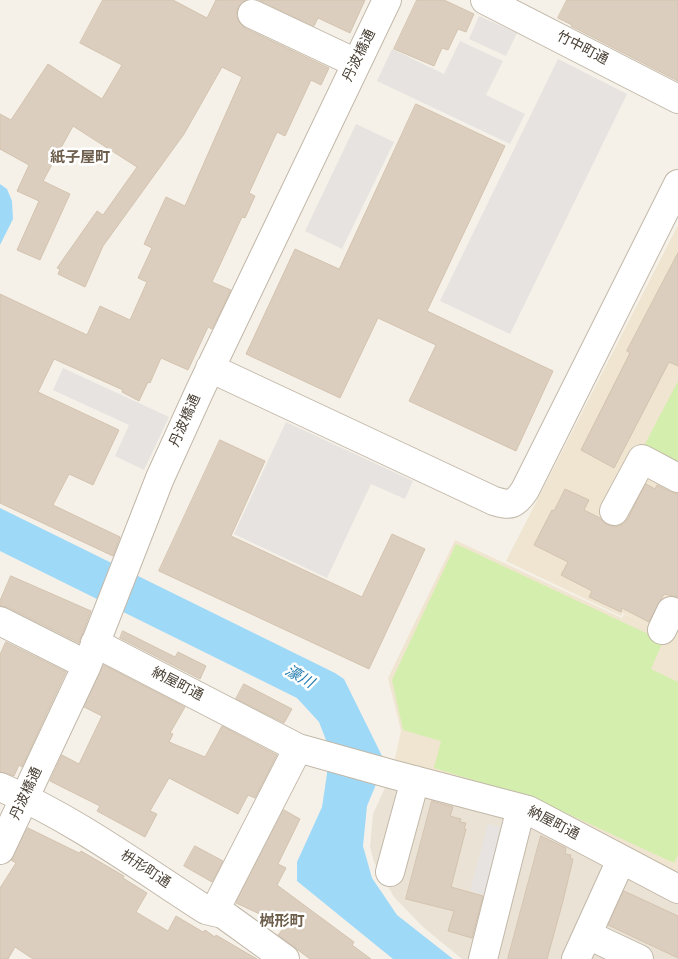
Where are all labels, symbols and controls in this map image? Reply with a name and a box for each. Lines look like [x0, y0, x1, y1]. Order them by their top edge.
street label: 丹波橋通 [340, 27, 380, 85]
street label: 竹中町通 [553, 29, 611, 69]
district label: 紙子屋町 [50, 150, 110, 168]
street label: 丹波橋通 [167, 392, 205, 450]
water label: 濠川 [282, 663, 316, 693]
street label: 納屋町通 [148, 665, 206, 705]
street label: 丹波橋通 [8, 765, 46, 823]
street label: 納屋町通 [524, 804, 582, 844]
street label: 枡形町通 [117, 848, 173, 892]
district label: 桝形町 [260, 914, 304, 932]

